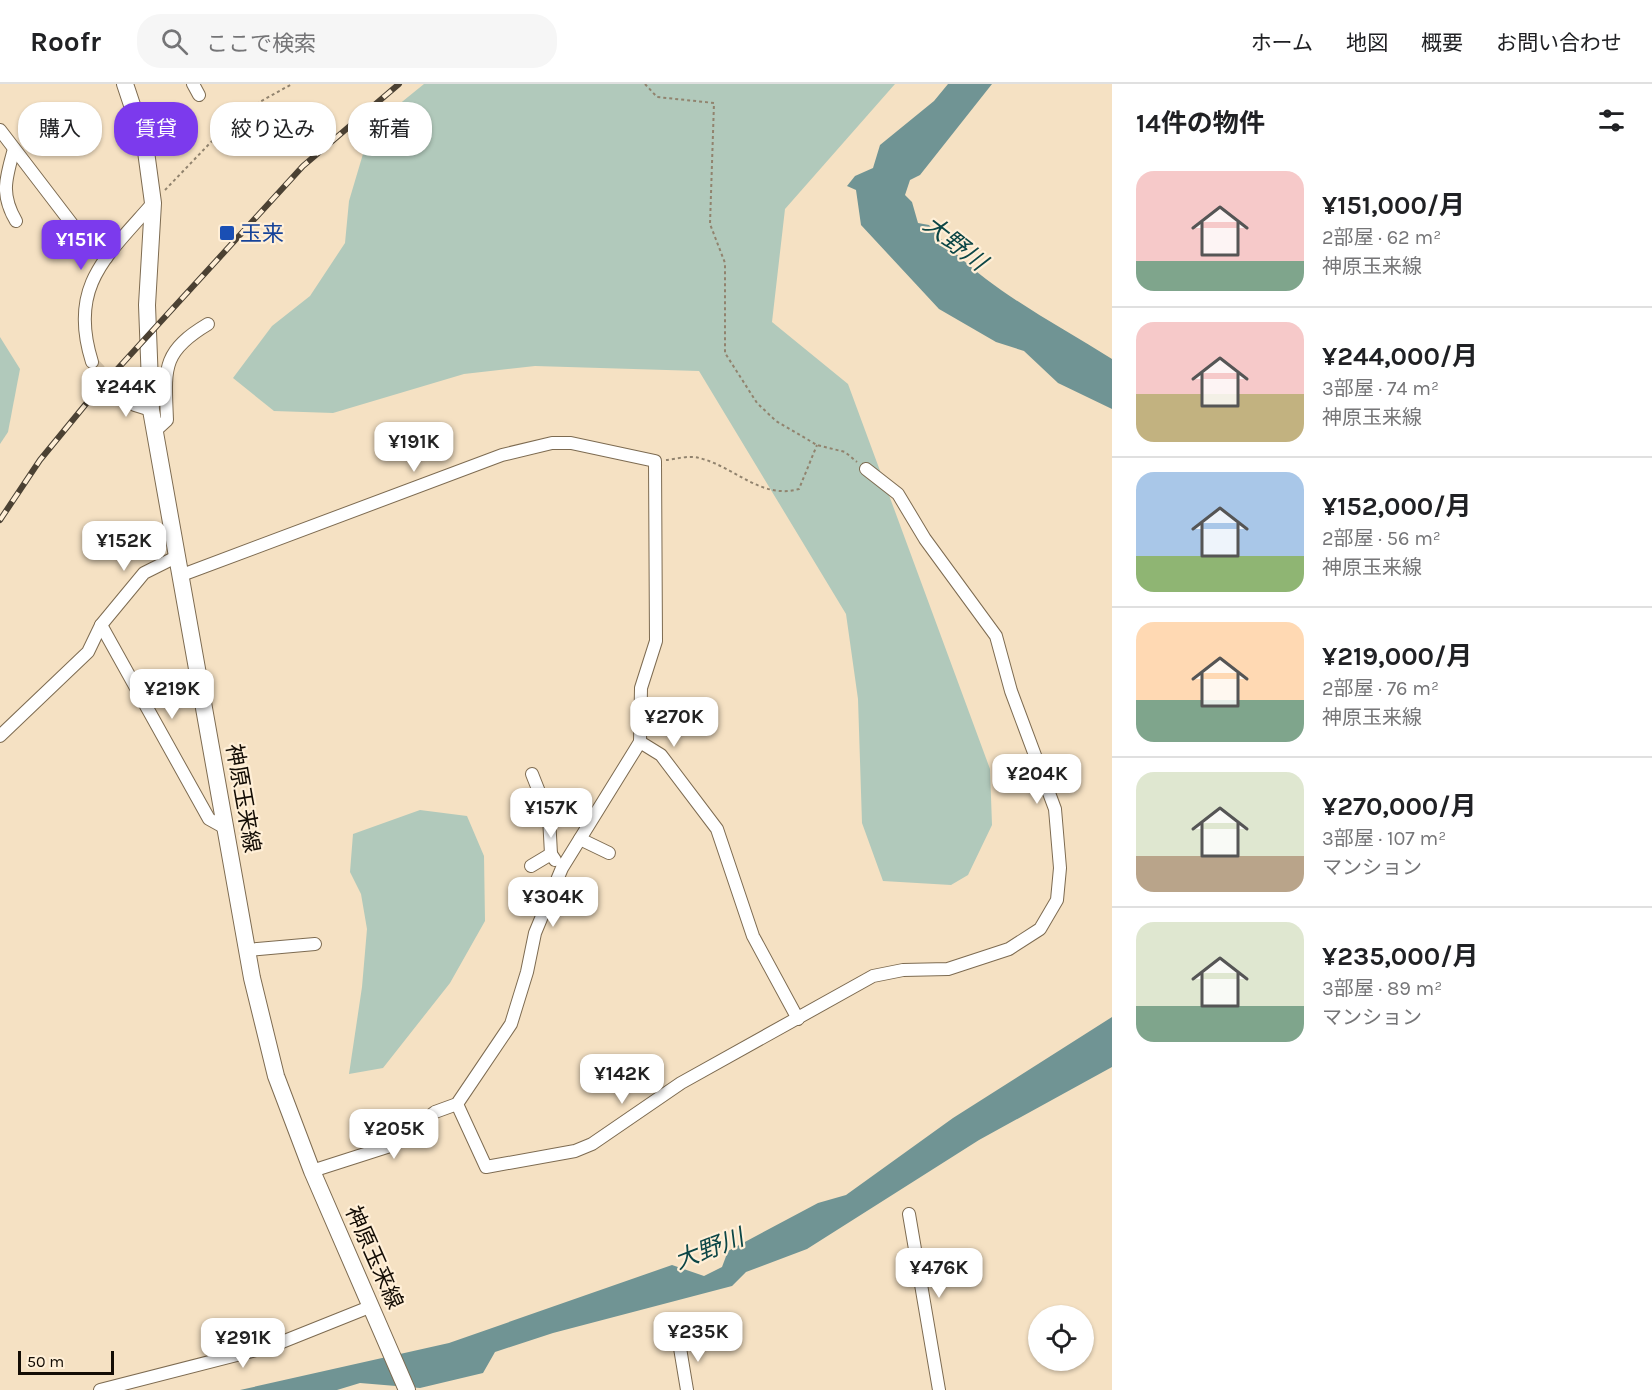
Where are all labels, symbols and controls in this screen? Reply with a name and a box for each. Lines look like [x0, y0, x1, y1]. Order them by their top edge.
search box [137, 14, 557, 68]
text: Roofr [30, 25, 101, 58]
icon: search [158, 25, 191, 58]
text: ここで検索 [206, 31, 316, 57]
text: ホーム [1251, 31, 1313, 55]
text: 地図 [1346, 31, 1388, 55]
text: 概要 [1421, 31, 1463, 55]
text: お問い合わせ [1496, 31, 1622, 55]
chip: 購入 [18, 102, 102, 156]
chip: 賃貸 [114, 102, 198, 156]
chip: 絞り込み [210, 102, 336, 156]
chip: 新着 [348, 102, 432, 156]
icon: filters [1595, 104, 1628, 137]
text: 14件の物件 [1136, 108, 1265, 139]
text: ¥151,000/月 [1322, 190, 1465, 221]
icon: home [1184, 195, 1256, 267]
water label: 大野川 [918, 210, 994, 278]
pin: ¥151K [39, 220, 123, 271]
place label: 玉来 [240, 221, 284, 247]
marker: 玉来 [218, 224, 236, 242]
text: 2部屋 · 62 m² [1322, 226, 1441, 249]
text: ¥151K [56, 228, 106, 251]
text: 神原玉来線 [1322, 255, 1422, 278]
text: ¥244,000/月 [1322, 341, 1478, 372]
icon: home [1184, 346, 1256, 418]
pin: ¥244K [84, 367, 168, 418]
text: ¥244K [96, 375, 156, 398]
text: 3部屋 · 74 m² [1322, 377, 1439, 400]
text: 神原玉来線 [1322, 406, 1422, 429]
pin: ¥191K [372, 422, 456, 473]
text: ¥191K [388, 430, 440, 453]
text: ¥152,000/月 [1322, 491, 1472, 522]
icon: home [1184, 496, 1256, 568]
pin: ¥152K [82, 521, 166, 572]
text: 2部屋 · 56 m² [1322, 527, 1441, 550]
text: ¥152K [96, 529, 152, 552]
text: 神原玉来線 [1322, 556, 1422, 579]
text: ¥219,000/月 [1322, 641, 1472, 672]
icon: home [1184, 646, 1256, 718]
pin: ¥219K [130, 669, 214, 720]
text: ¥219K [144, 677, 200, 700]
text: 2部屋 · 76 m² [1322, 677, 1439, 700]
pin: ¥270K [632, 697, 716, 748]
text: ¥270K [644, 705, 704, 728]
text: 神原玉来線 [1322, 706, 1422, 729]
street label: 神原玉来線 [221, 742, 265, 855]
pin: ¥204K [995, 754, 1079, 805]
text: ¥204K [1006, 762, 1068, 785]
pin: ¥157K [509, 788, 593, 839]
text: ¥270,000/月 [1322, 791, 1477, 822]
text: ¥157K [524, 796, 578, 819]
icon: home [1184, 796, 1256, 868]
text: 3部屋 · 107 m² [1322, 827, 1446, 850]
text: マンション [1322, 856, 1422, 879]
pin: ¥304K [511, 877, 595, 928]
text: ¥304K [522, 885, 584, 908]
text: ¥235,000/月 [1322, 941, 1478, 972]
icon: home [1184, 946, 1256, 1018]
text: 3部屋 · 89 m² [1322, 977, 1442, 1000]
text: マンション [1322, 1006, 1422, 1029]
pin: ¥142K [580, 1054, 664, 1105]
text: ¥142K [594, 1062, 650, 1085]
pin: ¥205K [352, 1109, 436, 1160]
text: ¥205K [363, 1117, 425, 1140]
street label: 神原玉来線 [340, 1202, 408, 1313]
water label: 大野川 [670, 1222, 750, 1275]
pin: ¥476K [897, 1248, 981, 1299]
text: ¥476K [910, 1256, 968, 1279]
map controls [1028, 1305, 1094, 1371]
button: locate [1028, 1305, 1094, 1371]
pin: ¥235K [656, 1312, 740, 1363]
pin: ¥291K [201, 1318, 285, 1369]
text: ¥235K [668, 1320, 729, 1343]
text: ¥291K [215, 1326, 271, 1349]
scale bar [18, 1348, 114, 1376]
text: 50 m [27, 1352, 64, 1371]

